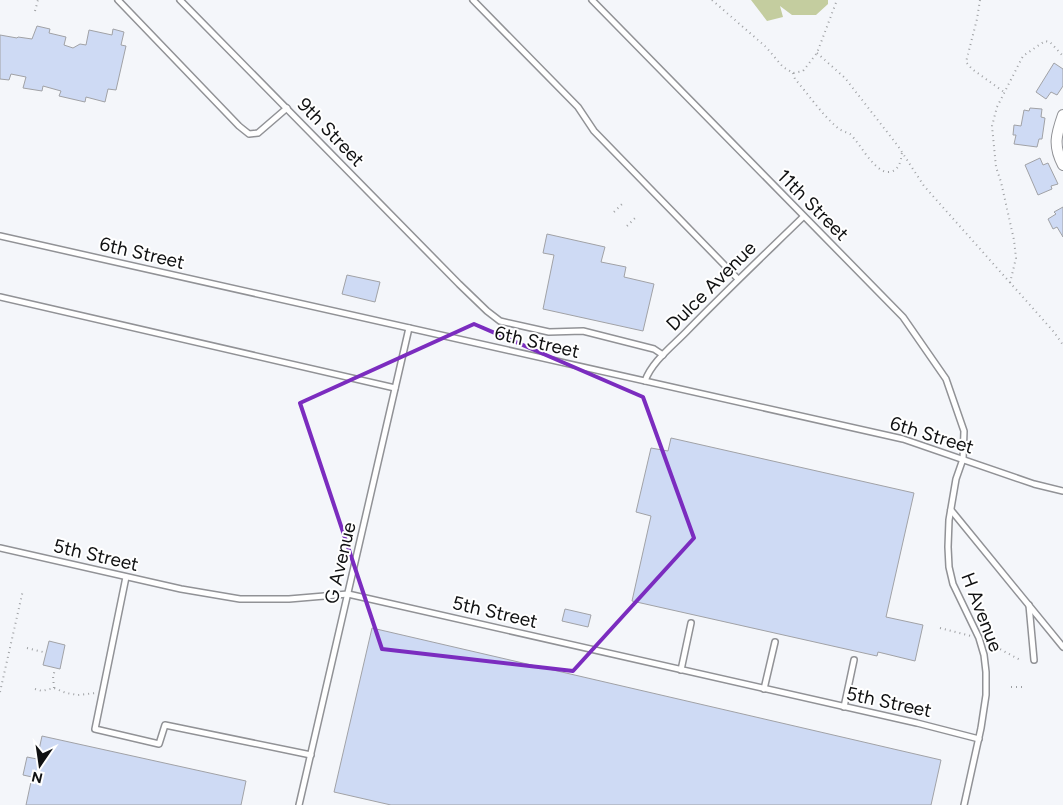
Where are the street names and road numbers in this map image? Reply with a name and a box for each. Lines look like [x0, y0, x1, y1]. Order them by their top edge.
street label: 9th Street [293, 93, 369, 171]
street label: 11th Street [773, 165, 853, 245]
street label: 6th Street [97, 232, 187, 274]
street label: Dulce Avenue [661, 236, 761, 336]
street label: 6th Street [492, 321, 582, 363]
street label: 6th Street [887, 411, 977, 459]
street label: G Avenue [319, 520, 361, 606]
street label: 5th Street [51, 534, 141, 576]
street label: H Avenue [956, 569, 1008, 655]
street label: 5th Street [450, 591, 540, 633]
street label: 5th Street [844, 682, 934, 722]

